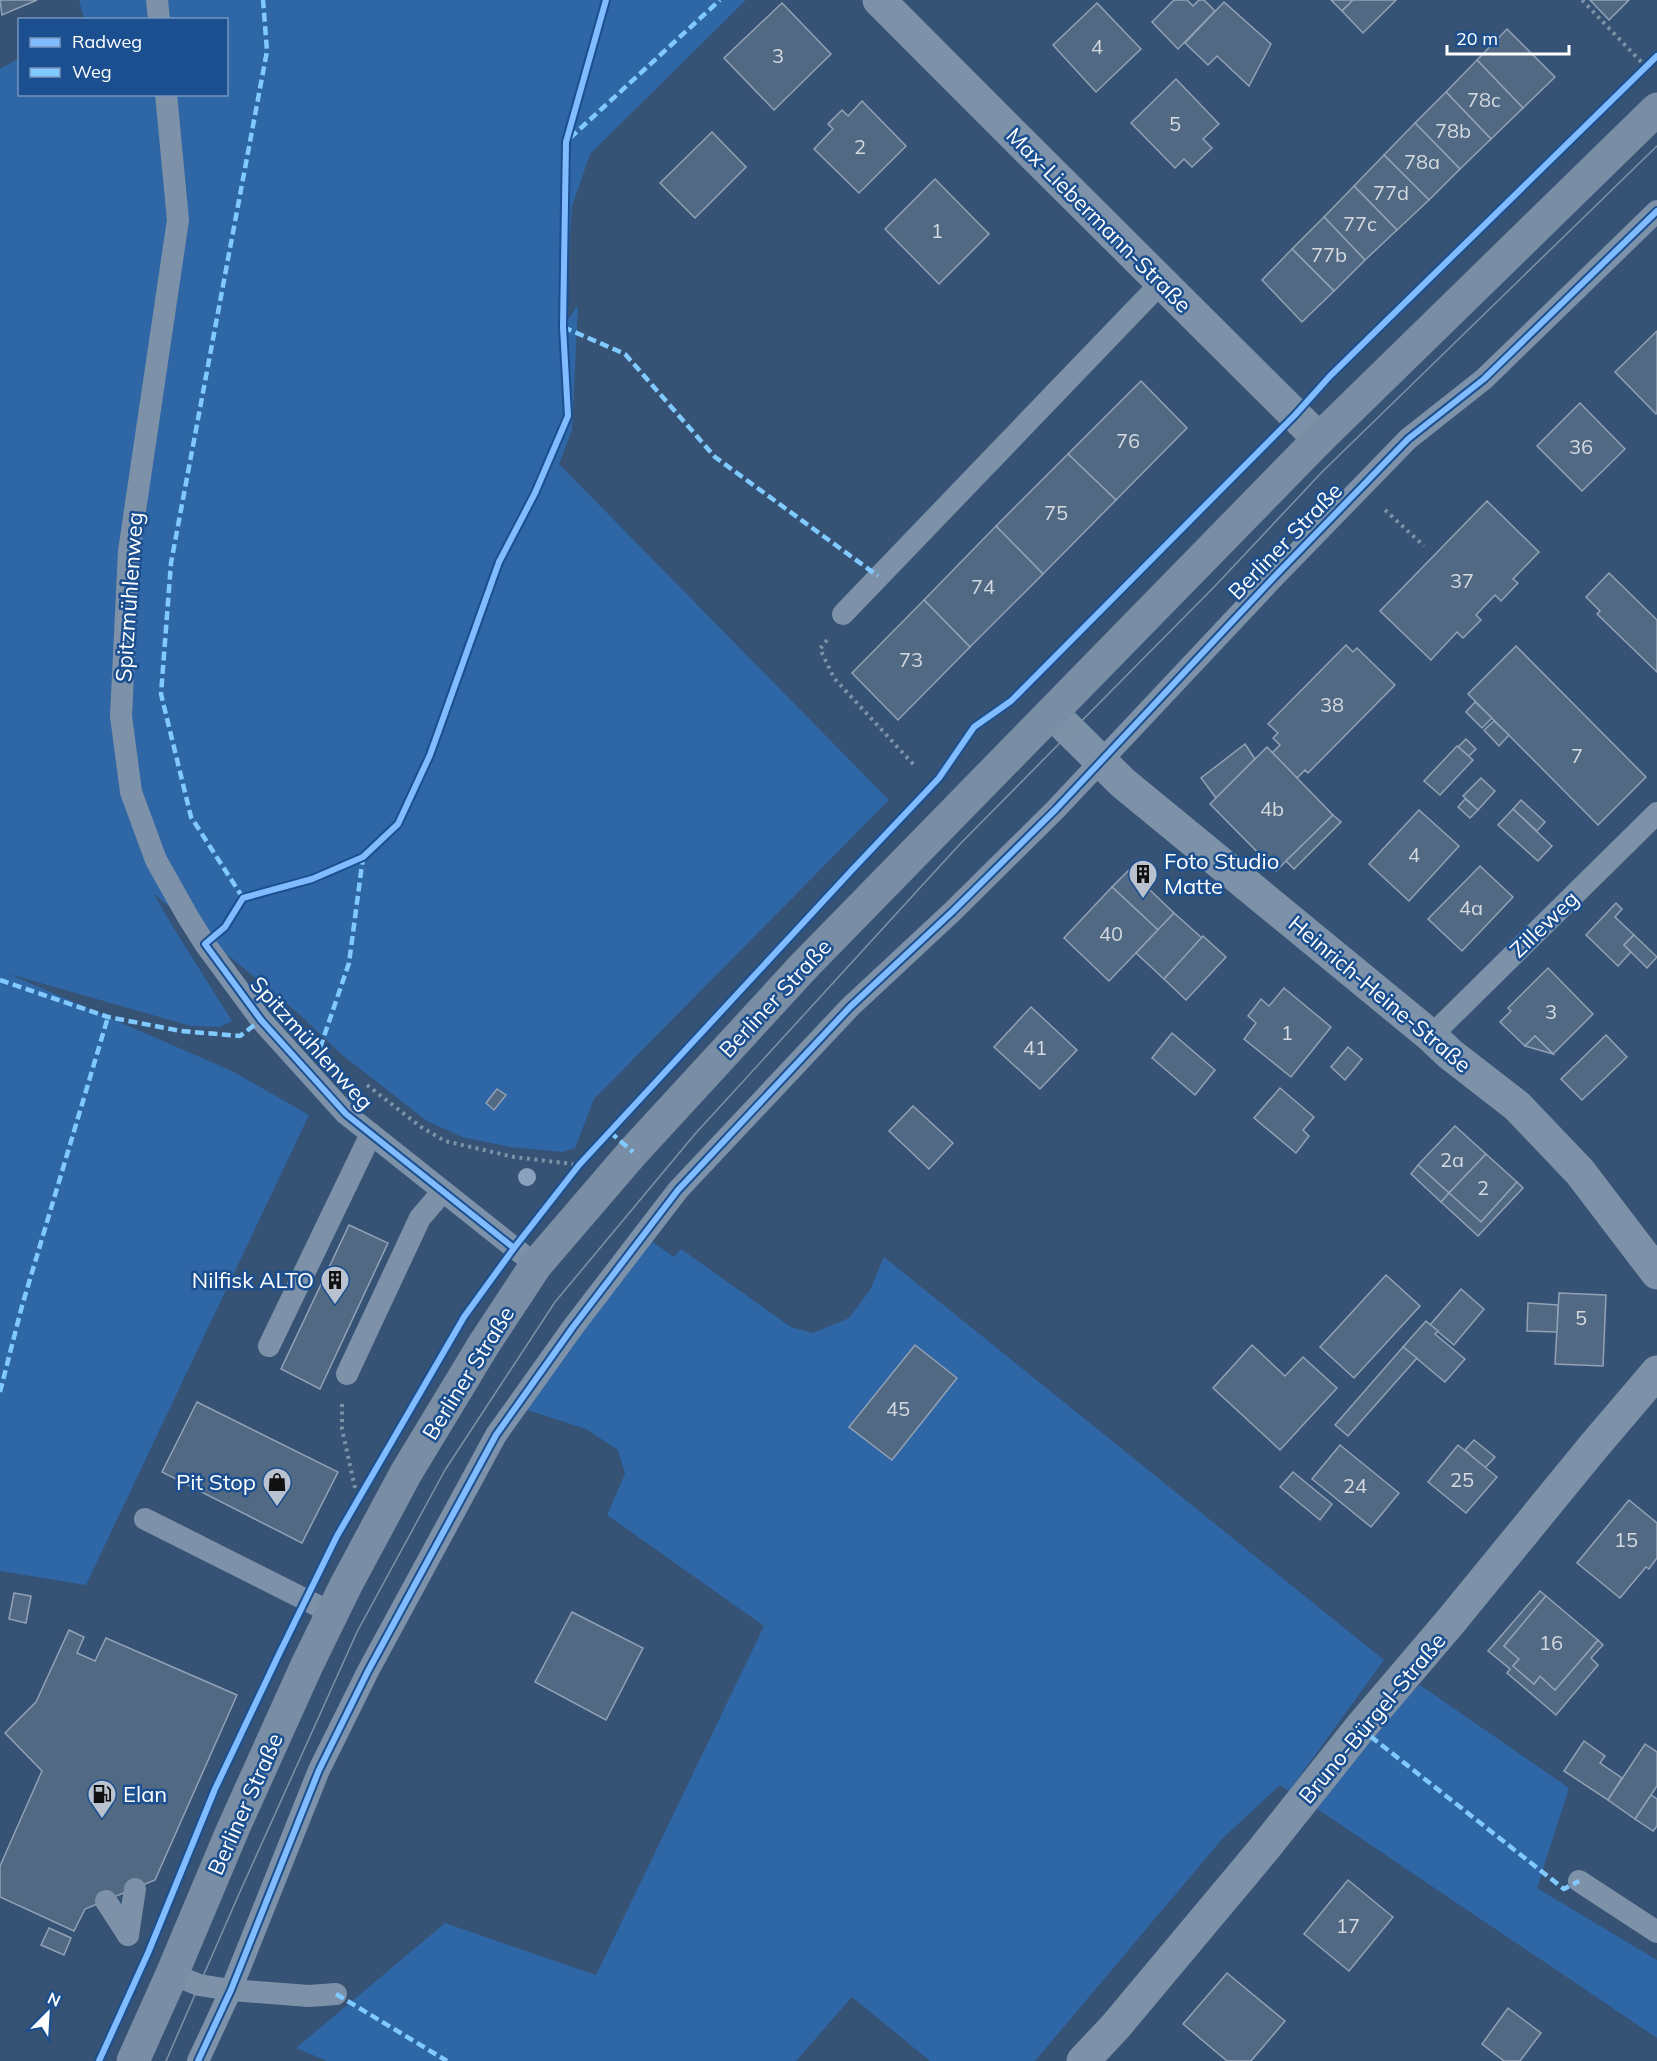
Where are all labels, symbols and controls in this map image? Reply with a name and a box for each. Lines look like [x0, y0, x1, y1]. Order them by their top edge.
legend [18, 18, 228, 96]
scale bar [1447, 18, 1568, 56]
text: 20 m [1456, 27, 1498, 50]
text: Radweg [72, 30, 142, 53]
house number: 4 [1091, 34, 1103, 59]
house number: 3 [772, 43, 784, 68]
text: Weg [72, 60, 112, 83]
house number: 78c [1467, 87, 1501, 112]
house number: 5 [1169, 111, 1181, 136]
house number: 78b [1435, 118, 1471, 143]
street label: Max-Liebermann-Straße [1001, 122, 1197, 318]
house number: 2 [854, 134, 866, 159]
house number: 78a [1404, 149, 1440, 174]
house number: 77d [1373, 180, 1409, 205]
house number: 77c [1343, 211, 1377, 236]
house number: 1 [931, 218, 943, 243]
house number: 77b [1311, 242, 1347, 267]
house number: 76 [1116, 428, 1140, 453]
house number: 36 [1569, 434, 1593, 459]
street label: Berliner Straße [1222, 476, 1348, 606]
house number: 75 [1044, 500, 1068, 525]
street label: Spitzmühlenweg [109, 511, 149, 683]
house number: 37 [1450, 568, 1474, 593]
house number: 74 [971, 574, 995, 599]
house number: 73 [899, 647, 923, 672]
house number: 38 [1320, 692, 1344, 717]
house number: 7 [1571, 743, 1583, 768]
house number: 4b [1260, 796, 1284, 821]
house number: 4 [1408, 842, 1420, 867]
place label: Foto Studio Matte [1164, 847, 1279, 900]
building icon: Foto Studio Matte [1127, 858, 1159, 900]
street label: Zilleweg [1504, 884, 1584, 964]
house number: 4a [1459, 895, 1483, 920]
street label: Heinrich-Heine-Straße [1283, 909, 1477, 1079]
house number: 40 [1099, 921, 1123, 946]
street label: Berliner Straße [713, 933, 837, 1063]
street label: Spitzmühlenweg [245, 970, 379, 1116]
house number: 3 [1545, 999, 1557, 1024]
house number: 1 [1281, 1020, 1293, 1045]
house number: 41 [1023, 1035, 1047, 1060]
house number: 2a [1440, 1147, 1464, 1172]
house number: 2 [1477, 1175, 1489, 1200]
building icon: Nilfisk ALTO [319, 1264, 351, 1306]
place label: Nilfisk ALTO [192, 1266, 314, 1294]
street label: Berliner Straße [416, 1301, 520, 1445]
house number: 5 [1575, 1305, 1587, 1330]
house number: 45 [886, 1396, 910, 1421]
shop icon: Pit Stop [261, 1466, 293, 1508]
house number: 25 [1450, 1467, 1474, 1492]
place label: Pit Stop [176, 1468, 256, 1496]
house number: 24 [1343, 1473, 1367, 1498]
house number: 15 [1614, 1527, 1638, 1552]
street label: Bruno-Bürgel-Straße [1292, 1627, 1452, 1809]
house number: 16 [1539, 1630, 1563, 1655]
street label: Berliner Straße [201, 1729, 289, 1879]
fuel station icon: Elan [86, 1778, 118, 1820]
place label: Elan [123, 1780, 167, 1808]
house number: 17 [1336, 1913, 1360, 1938]
north arrow [18, 1983, 78, 2043]
text: N [45, 1988, 64, 2011]

